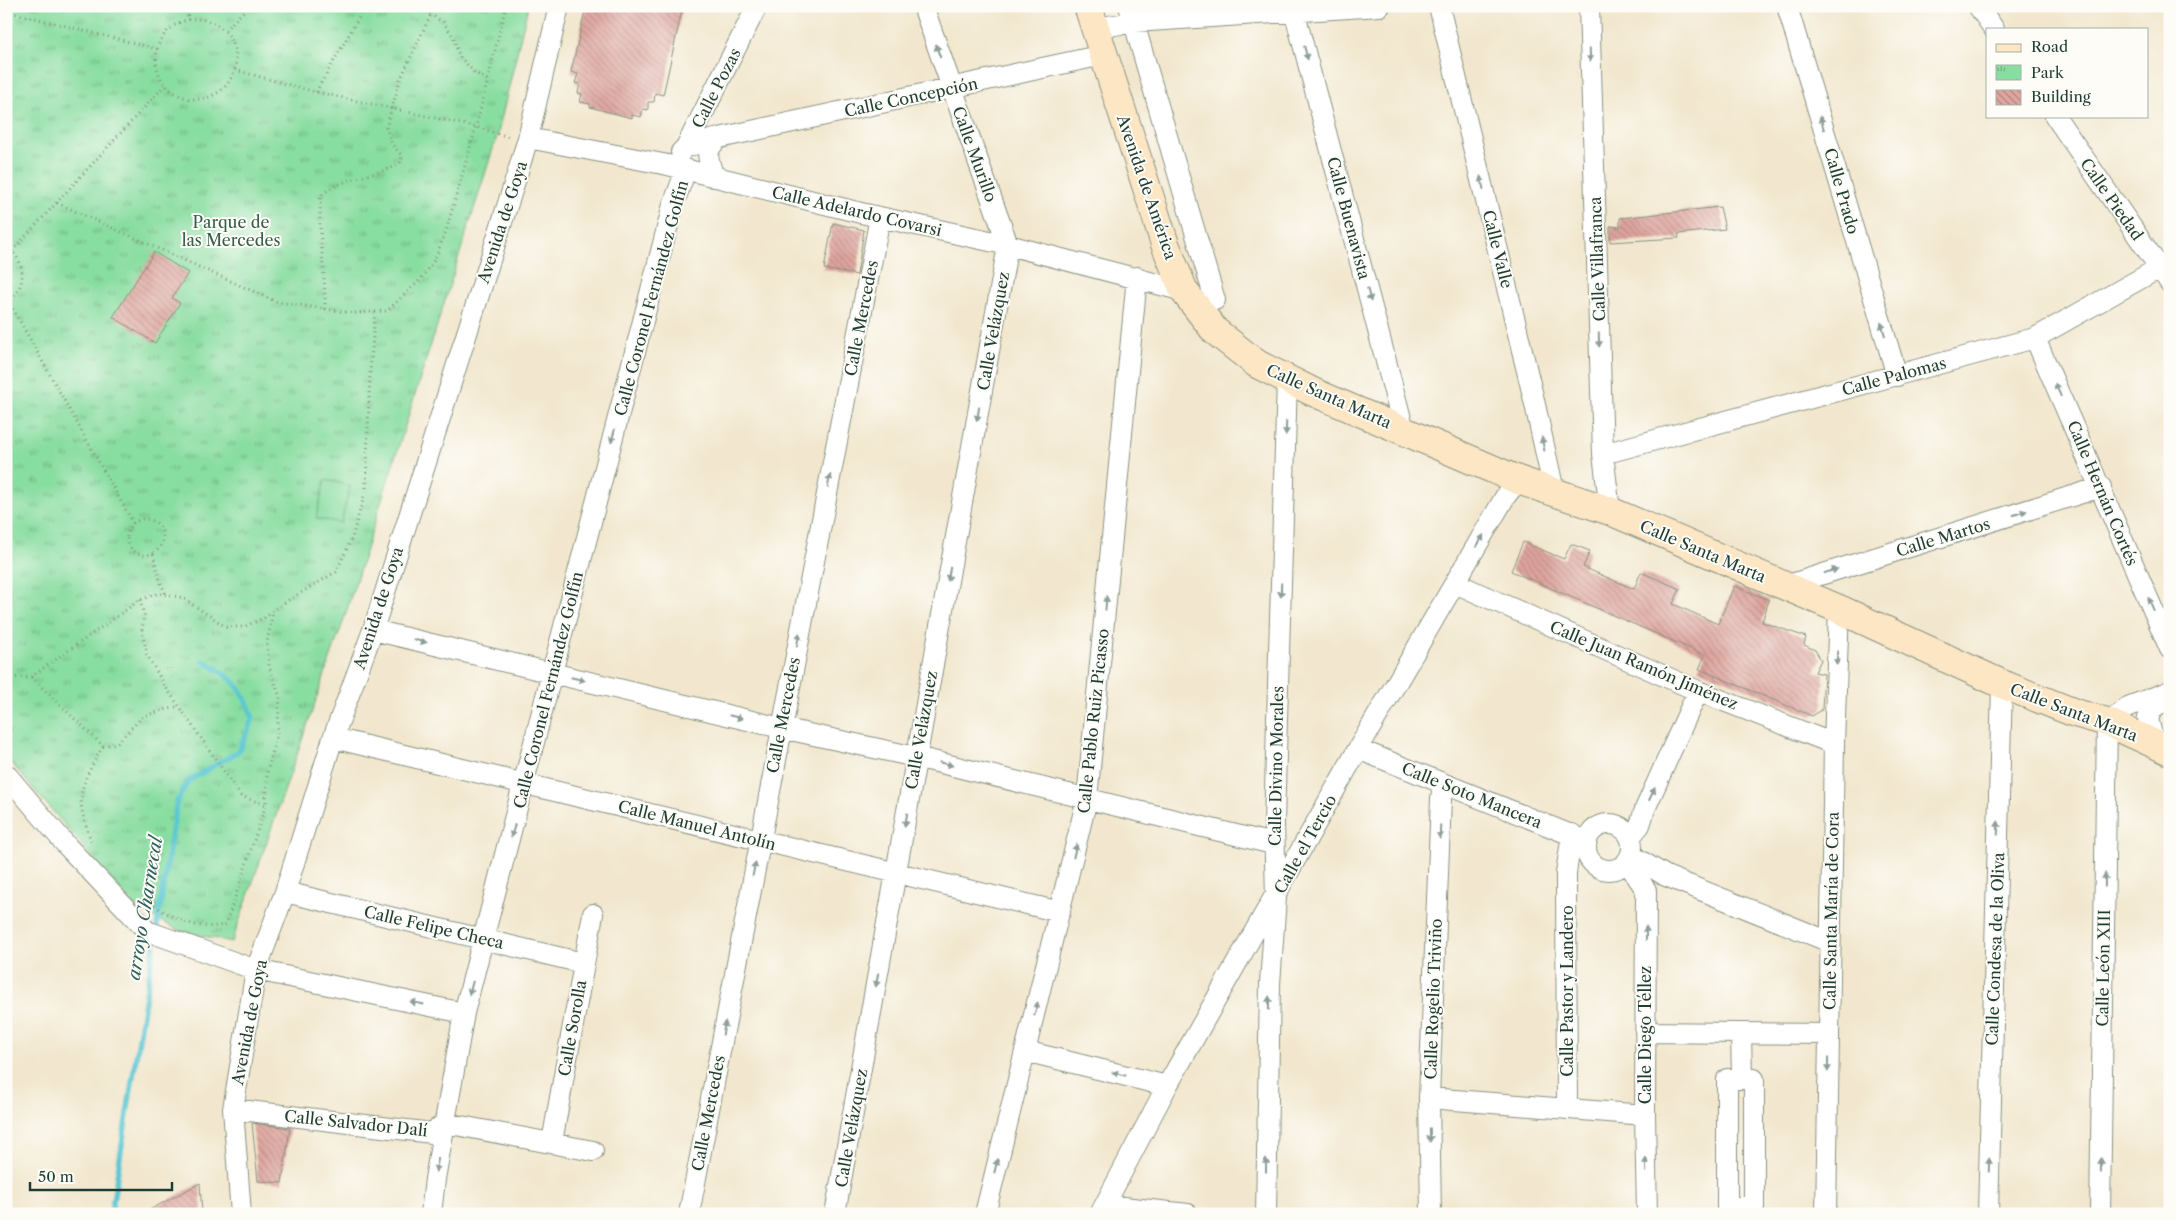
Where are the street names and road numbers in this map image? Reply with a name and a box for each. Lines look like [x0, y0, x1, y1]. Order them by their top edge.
street label: Calle Pozas [687, 45, 745, 131]
street label: Calle Concepción [842, 73, 980, 121]
street label: Calle Murillo [948, 104, 1002, 205]
street label: Avenida de América [1113, 111, 1181, 262]
street label: Calle Prado [1820, 146, 1864, 237]
street label: Calle Piedad [2076, 154, 2148, 244]
street label: Calle Buenavista [1323, 155, 1375, 282]
street label: Avenida de Goya [473, 158, 531, 287]
street label: Calle Coronel Fernández Golfín [610, 178, 692, 418]
street label: Calle Adelardo Covarsi [770, 182, 944, 240]
street label: Calle Villafranca [1585, 196, 1609, 322]
street label: Calle Valle [1479, 208, 1517, 290]
street label: Calle Mercedes [840, 258, 882, 378]
street label: Calle Velázquez [973, 270, 1013, 392]
street label: Calle Palomas [1840, 352, 1948, 400]
street label: Calle Santa Marta [1263, 359, 1395, 433]
street label: Calle Hernán Cortés [2063, 417, 2143, 569]
street label: Calle Martos [1894, 513, 1992, 561]
street label: Calle Santa Marta [1637, 515, 1770, 587]
street label: Avenida de Goya [349, 544, 407, 673]
street label: Calle Coronel Fernández Golfín [509, 570, 587, 810]
street label: Calle Juan Ramón Jiménez [1547, 616, 1741, 714]
street label: Calle Pablo Ruiz Picasso [1073, 627, 1113, 814]
street label: Calle Mercedes [762, 655, 804, 775]
street label: Calle Velázquez [901, 669, 941, 791]
street label: Calle Santa Marta [2007, 678, 2141, 746]
street label: Calle Divino Morales [1265, 686, 1287, 846]
street label: Calle Soto Mancera [1399, 758, 1546, 832]
street label: Calle el Tercio [1270, 791, 1341, 897]
street label: Calle Manuel Antolín [616, 796, 778, 854]
street label: Calle Santa María de Cora [1819, 811, 1843, 1010]
street label: Calle Condesa de la Oliva [1982, 851, 2008, 1046]
street label: Calle Felipe Checa [362, 901, 506, 953]
street label: Calle Pastor y Landero [1557, 905, 1577, 1077]
street label: Calle León XIII [2092, 909, 2114, 1027]
street label: Calle Rogelio Triviño [1420, 918, 1446, 1080]
street label: Avenida de Goya [227, 957, 271, 1087]
street label: Calle Diego Téllez [1635, 966, 1655, 1104]
street label: Calle Sorolla [554, 978, 590, 1078]
street label: Calle Mercedes [687, 1053, 729, 1173]
street label: Calle Velázquez [831, 1067, 871, 1189]
street label: Calle Salvador Dalí [283, 1106, 429, 1140]

